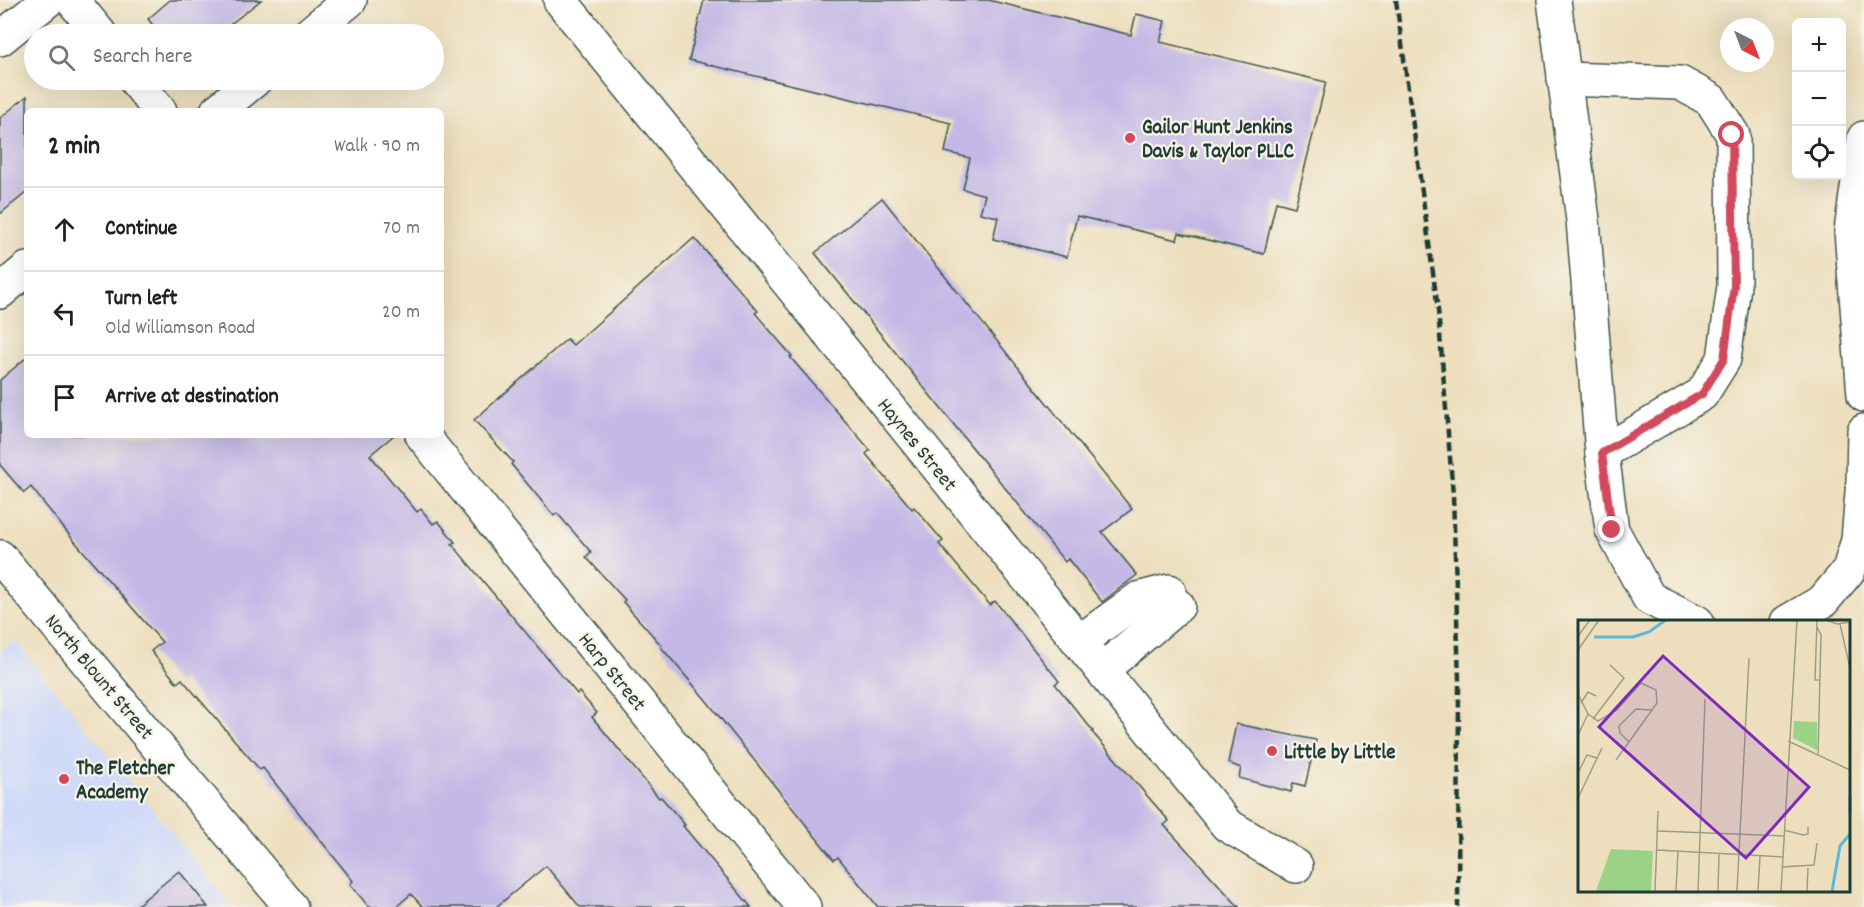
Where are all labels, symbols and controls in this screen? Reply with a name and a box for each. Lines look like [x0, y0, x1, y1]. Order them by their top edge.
north arrow [1720, 18, 1774, 72]
map controls [1792, 18, 1846, 180]
button: + [1792, 18, 1846, 72]
search box [24, 24, 444, 90]
icon: search [45, 41, 78, 74]
text: Search here [93, 42, 192, 73]
button: − [1792, 72, 1846, 126]
place label: Gailor Hunt Jenkins Davis & Taylor PLLC [1142, 114, 1294, 168]
route start [1718, 121, 1744, 147]
button: locate [1792, 126, 1846, 180]
text: 2 min [48, 129, 100, 166]
marker: Gailor Hunt Jenkins Davis & Taylor PLLC [1123, 131, 1137, 145]
text: Walk · 90 m [334, 133, 420, 161]
icon: ahead [48, 213, 81, 246]
text: Continue [105, 214, 177, 245]
text: 70 m [383, 215, 420, 243]
text: Turn left [105, 284, 177, 315]
icon: left [48, 297, 81, 330]
text: 20 m [382, 299, 420, 327]
text: Old Williamson Road [105, 315, 255, 343]
icon: arrive [48, 381, 81, 414]
text: Arrive at destination [105, 382, 279, 413]
street label: Haynes Street [869, 393, 963, 499]
route end [1598, 516, 1624, 542]
street label: North Blount Street [36, 608, 160, 748]
inset map [1578, 620, 1849, 892]
street label: Harp Street [569, 627, 652, 719]
place label: Little by Little [1284, 739, 1396, 769]
marker: Little by Little [1265, 744, 1279, 758]
place label: The Fletcher Academy [76, 755, 176, 809]
marker: The Fletcher Academy [57, 772, 71, 786]

